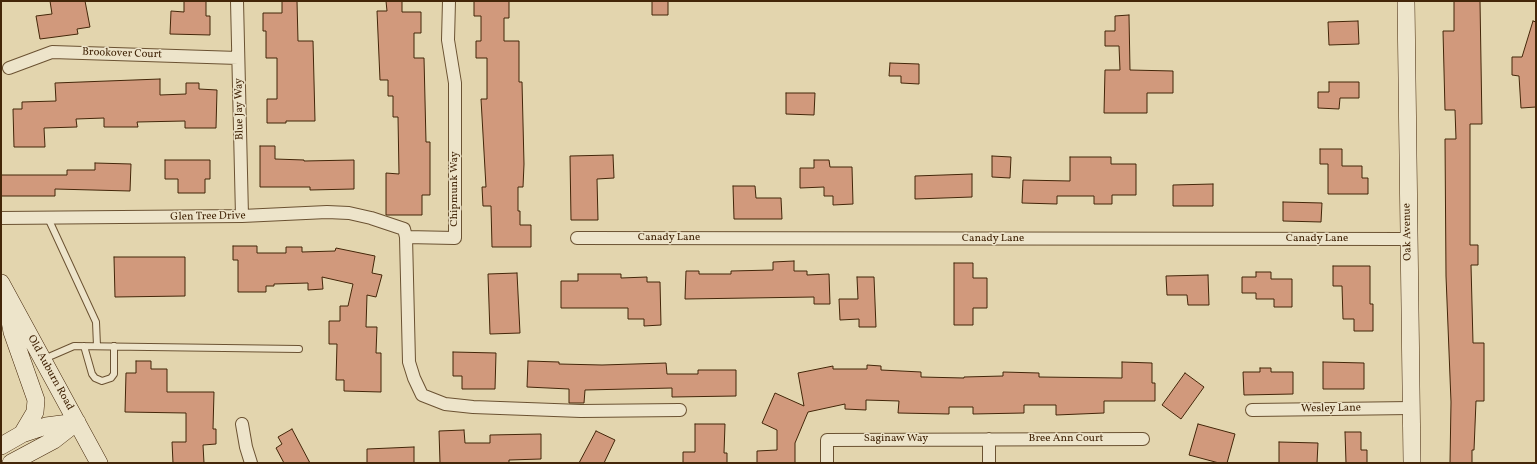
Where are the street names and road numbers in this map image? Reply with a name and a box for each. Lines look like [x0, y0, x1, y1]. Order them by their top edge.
street label: Brookover Court [82, 46, 162, 62]
street label: Blue Jay Way [233, 78, 247, 140]
street label: Chipmunk Way [448, 151, 462, 227]
street label: Oak Avenue [1401, 203, 1415, 261]
street label: Glen Tree Drive [170, 210, 246, 224]
street label: Canady Lane [638, 231, 700, 245]
street label: Canady Lane [962, 232, 1024, 246]
street label: Canady Lane [1286, 232, 1348, 246]
street label: Old Auburn Road [24, 333, 76, 413]
street label: Wesley Lane [1301, 402, 1361, 416]
street label: Saginaw Way [864, 432, 928, 446]
street label: Bree Ann Court [1029, 432, 1103, 446]

